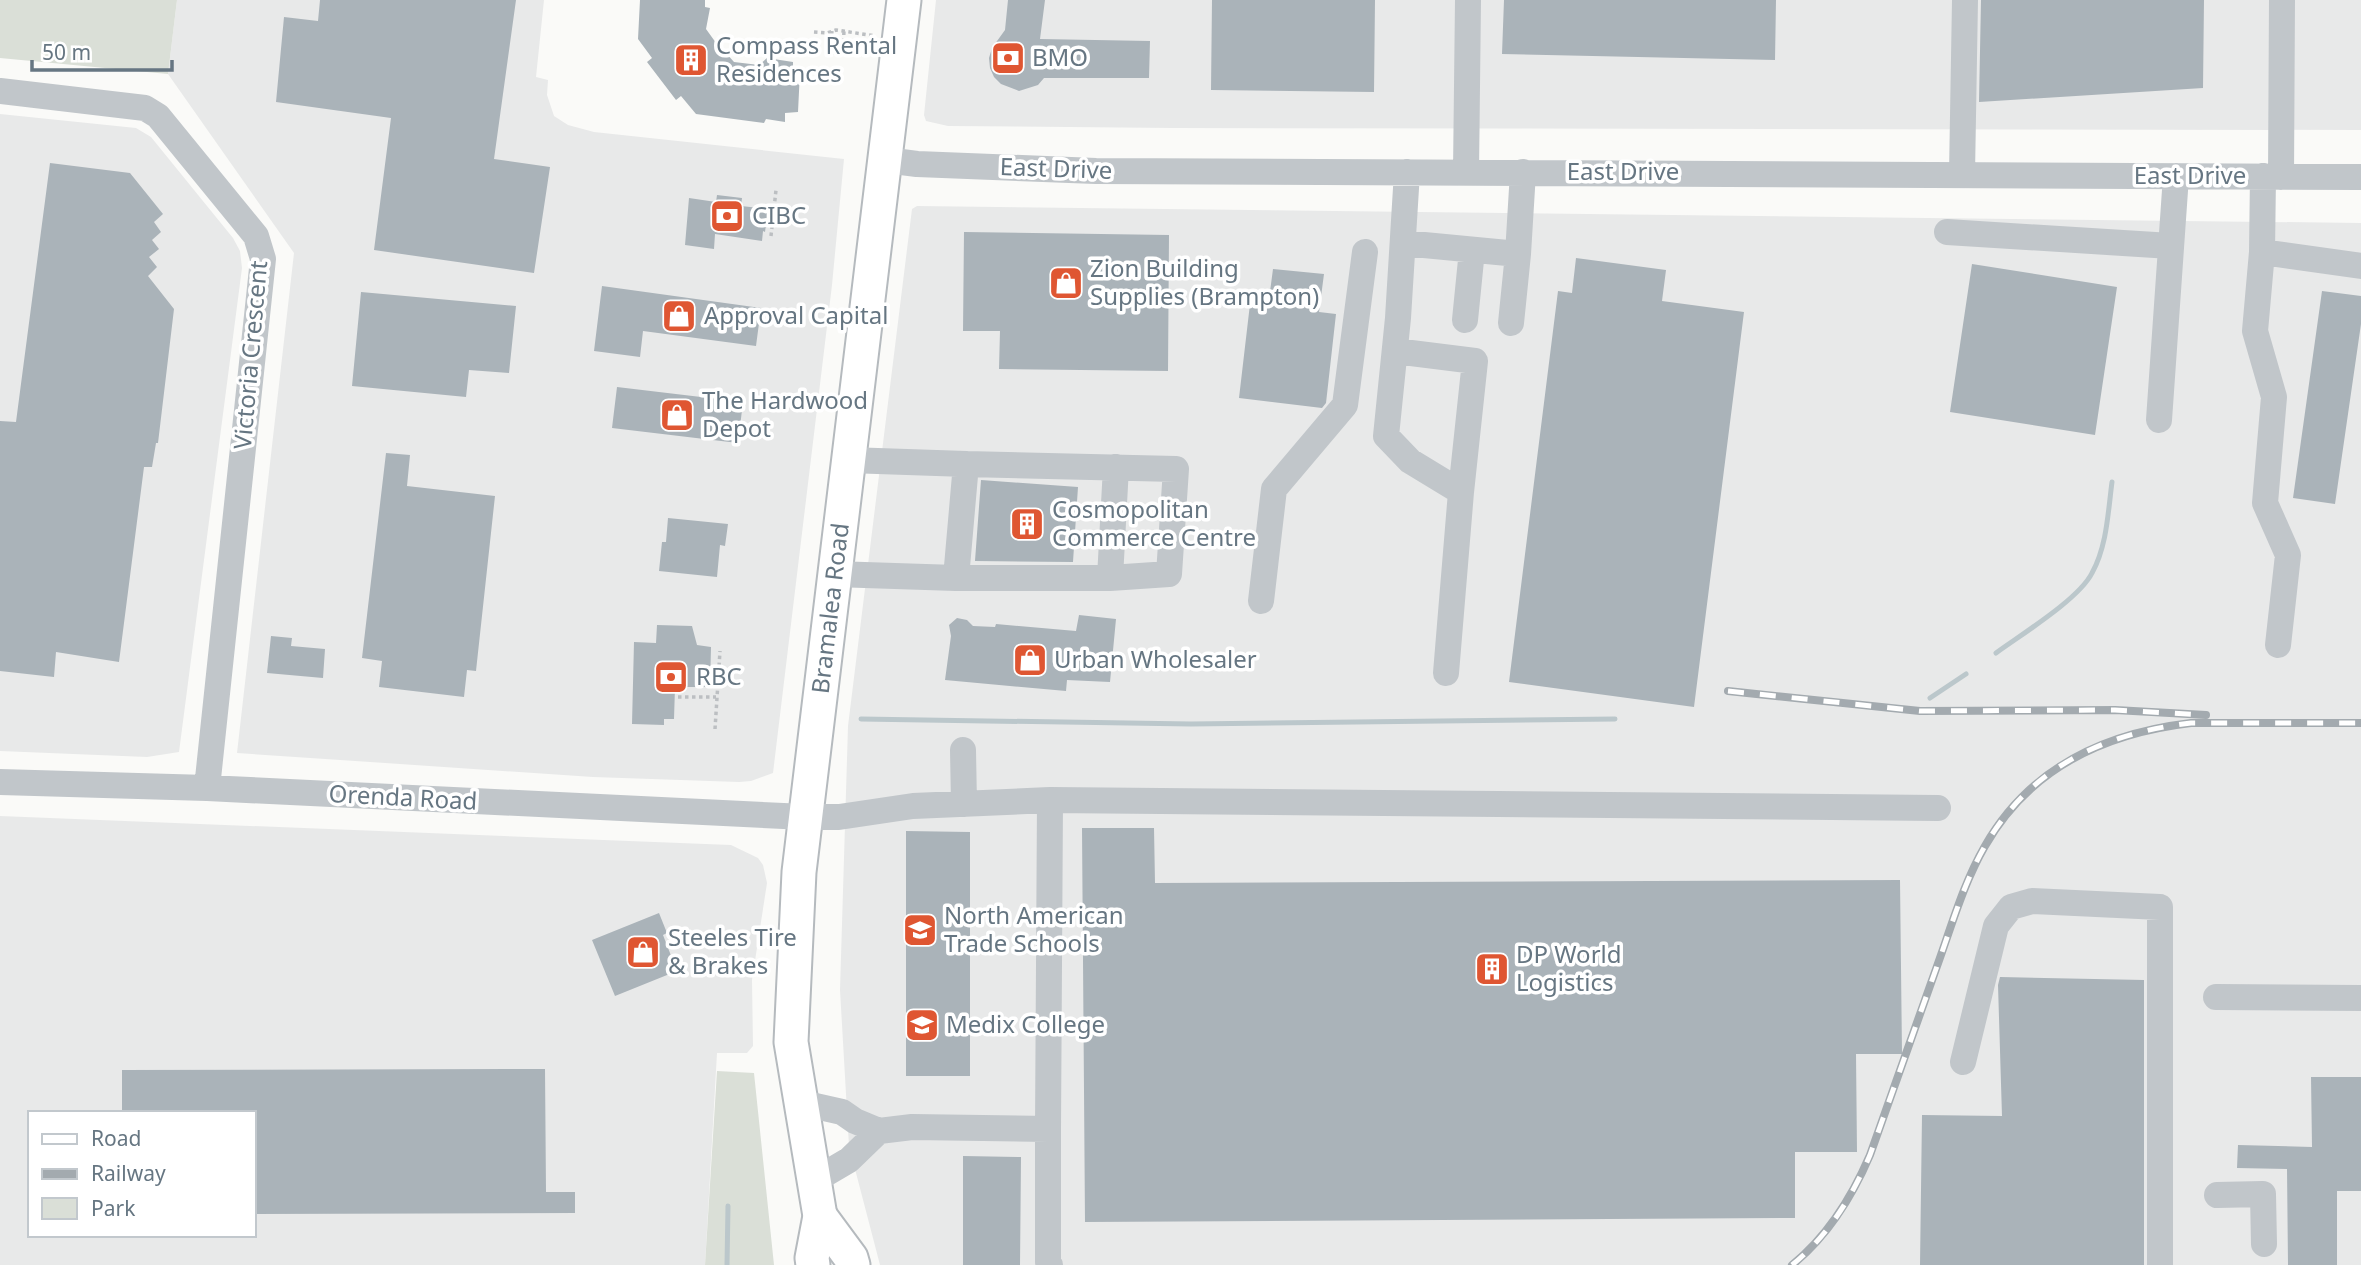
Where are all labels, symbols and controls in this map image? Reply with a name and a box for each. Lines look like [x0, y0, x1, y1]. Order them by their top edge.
scale bar [32, 28, 172, 72]
place label: Compass Rental Residences [716, 28, 897, 89]
text: 50 m [42, 38, 91, 66]
bank icon: BMO [989, 39, 1027, 77]
place label: BMO [1032, 40, 1088, 73]
building icon: Compass Rental Residences [672, 41, 710, 79]
street label: East Drive [999, 149, 1113, 186]
street label: East Drive [1567, 154, 1679, 187]
street label: East Drive [2134, 158, 2246, 191]
bank icon: CIBC [708, 197, 746, 235]
place label: CIBC [752, 198, 806, 231]
place label: Zion Building Supplies (Brampton) [1090, 251, 1319, 312]
street label: Victoria Crescent [225, 259, 274, 451]
shop icon: Zion Building Supplies (Brampton) [1047, 264, 1085, 302]
shop icon: Approval Capital [660, 297, 698, 335]
place label: Approval Capital [704, 298, 888, 331]
place label: The Hardwood Depot [702, 383, 868, 444]
shop icon: The Hardwood Depot [658, 396, 696, 434]
place label: Cosmopolitan Commerce Centre [1052, 492, 1256, 553]
building icon: Cosmopolitan Commerce Centre [1008, 505, 1046, 543]
street label: Bramalea Road [803, 521, 856, 695]
shop icon: Urban Wholesaler [1011, 641, 1049, 679]
place label: Urban Wholesaler [1054, 642, 1257, 675]
bank icon: RBC [652, 658, 690, 696]
place label: RBC [696, 659, 742, 692]
street label: Orenda Road [328, 776, 478, 817]
place label: North American Trade Schools [944, 898, 1124, 959]
school or university icon: North American Trade Schools [901, 911, 939, 949]
place label: Steeles Tire & Brakes [668, 920, 797, 981]
shop icon: Steeles Tire & Brakes [624, 933, 662, 971]
place label: DP World Logistics [1516, 937, 1622, 998]
building icon: DP World Logistics [1473, 950, 1511, 988]
school or university icon: Medix College [903, 1006, 941, 1044]
place label: Medix College [946, 1007, 1105, 1040]
legend [28, 1111, 256, 1237]
text: Road [91, 1124, 141, 1152]
text: Railway [91, 1159, 166, 1187]
text: Park [91, 1194, 136, 1222]

